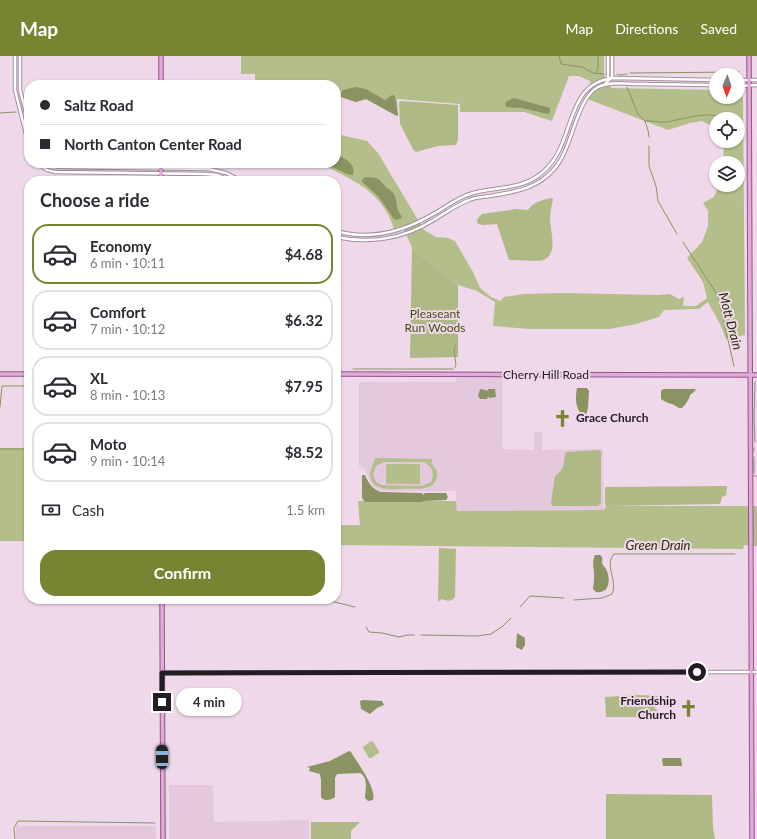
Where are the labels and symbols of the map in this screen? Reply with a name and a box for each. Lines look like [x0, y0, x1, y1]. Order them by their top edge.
north arrow [709, 68, 745, 104]
water label: Mott Drain [716, 290, 746, 352]
park label: Pleaseant Run Woods [405, 306, 465, 335]
street label: Cherry Hill Road [503, 367, 589, 382]
church icon: Grace Church [553, 408, 573, 428]
place label: Grace Church [576, 410, 649, 425]
water label: Green Drain [626, 537, 691, 553]
route start [688, 663, 706, 681]
callout: 4 min [176, 688, 242, 716]
route end [153, 693, 171, 711]
place label: Friendship Church [620, 693, 676, 722]
church icon: Friendship Church [679, 698, 699, 718]
car [156, 745, 168, 769]

